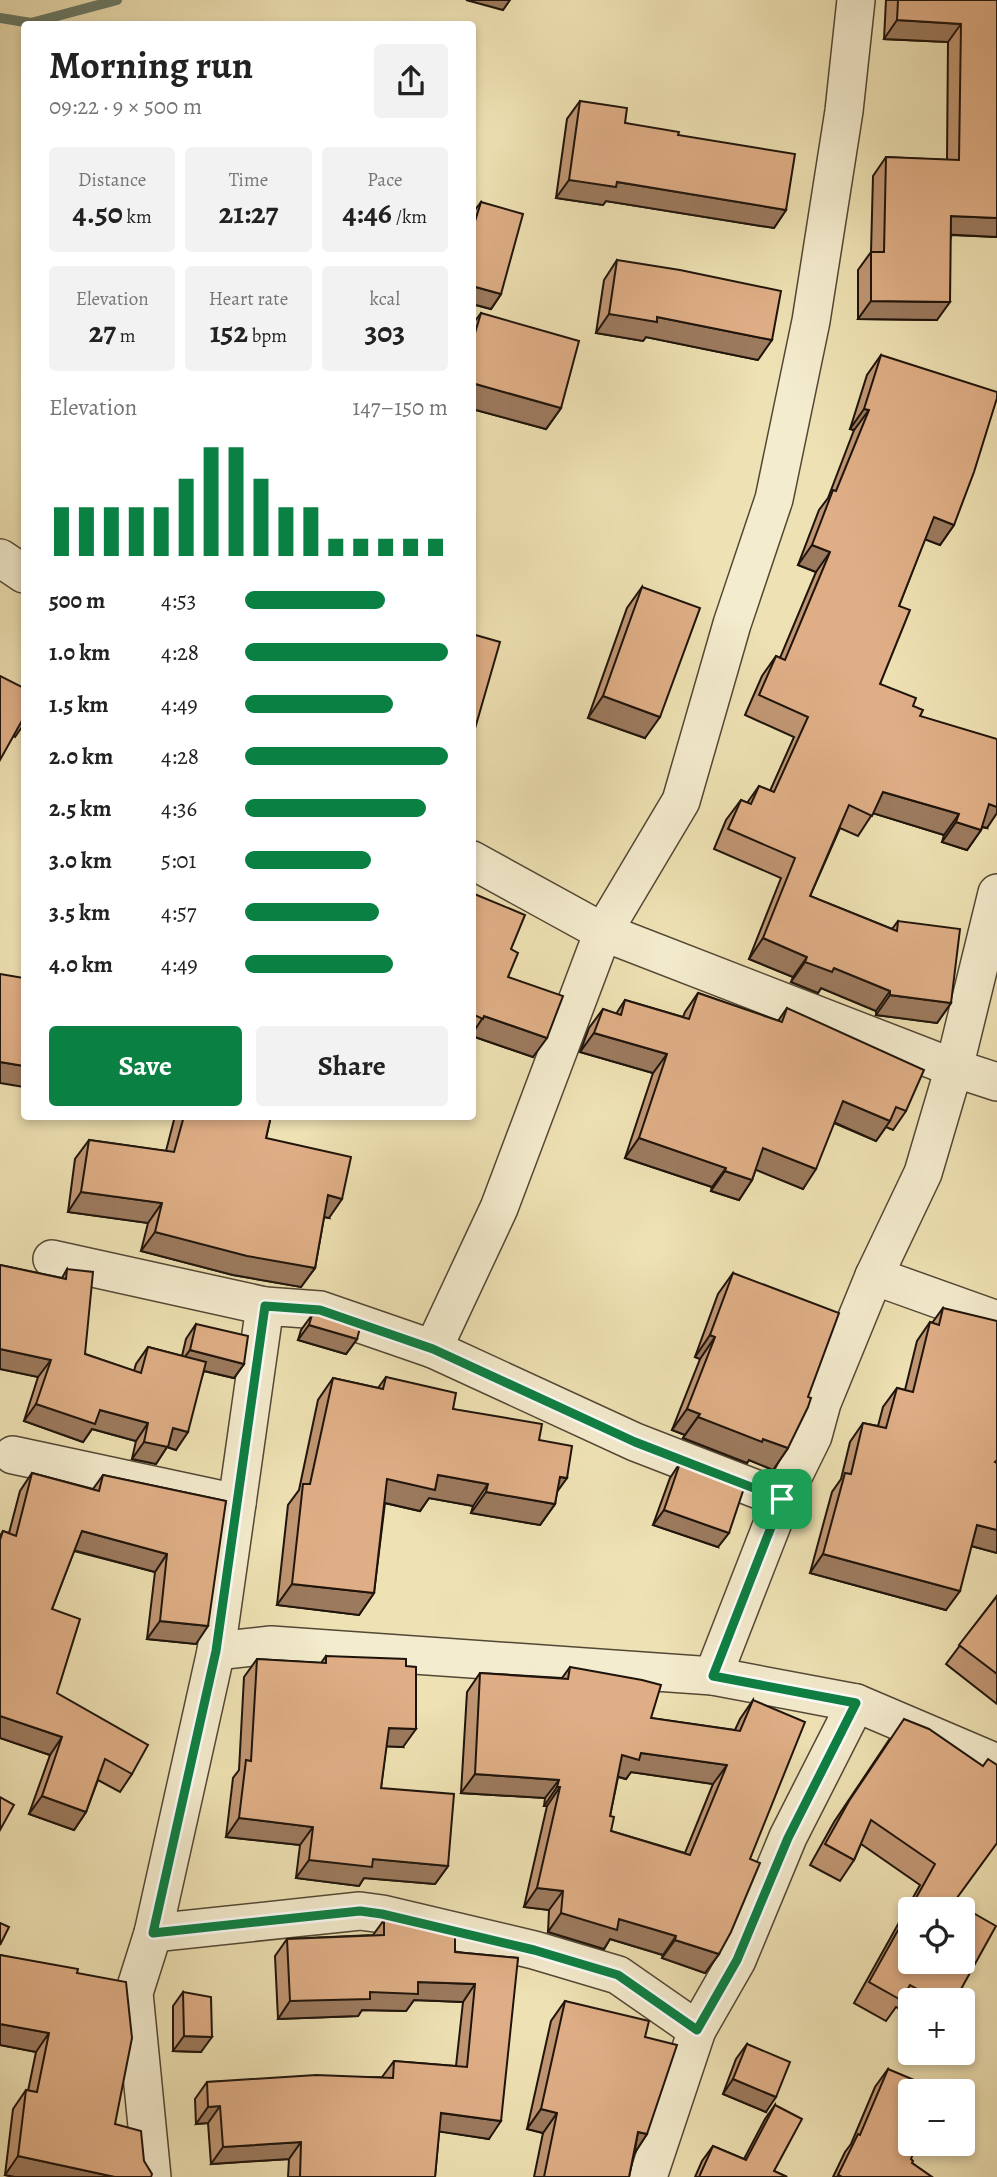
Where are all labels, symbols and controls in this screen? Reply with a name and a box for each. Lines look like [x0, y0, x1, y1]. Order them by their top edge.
text: Morning run [49, 39, 253, 91]
button: share [374, 44, 448, 118]
text: 09:22 · 9 × 500 m [49, 91, 202, 122]
text: Distance [78, 167, 146, 193]
text: Time [229, 167, 268, 193]
text: Pace [367, 167, 402, 193]
text: 4.50 [73, 193, 123, 233]
text: 21:27 [219, 193, 278, 233]
text: 4:46 [343, 193, 392, 233]
text: km [123, 204, 152, 230]
text: /km [392, 204, 427, 230]
text: Elevation [76, 286, 149, 312]
text: Heart rate [209, 286, 288, 312]
text: kcal [370, 286, 400, 312]
text: 27 [89, 312, 116, 352]
text: 152 [210, 312, 248, 352]
text: 303 [364, 312, 405, 352]
text: m [116, 323, 136, 349]
text: bpm [248, 323, 287, 349]
text: Elevation [49, 392, 137, 423]
text: 147–150 m [352, 392, 448, 423]
text: 500 m [49, 585, 105, 616]
text: 4:53 [161, 585, 196, 616]
text: 1.0 km [49, 637, 110, 668]
text: 4:28 [161, 637, 199, 668]
text: 1.5 km [49, 689, 109, 720]
text: 4:49 [161, 689, 198, 720]
text: 2.0 km [49, 741, 113, 772]
text: 4:28 [161, 741, 199, 772]
text: 2.5 km [49, 793, 111, 824]
text: 4:36 [161, 793, 197, 824]
text: 3.0 km [49, 845, 112, 876]
text: 5:01 [161, 845, 197, 876]
text: 3.5 km [49, 897, 110, 928]
text: 4:57 [161, 897, 196, 928]
text: 4.0 km [49, 949, 113, 980]
text: 4:49 [161, 949, 198, 980]
button: Save [49, 1026, 242, 1106]
button: Share [256, 1026, 448, 1106]
pin [752, 1469, 812, 1529]
icon: arrive [763, 1480, 801, 1518]
map controls [898, 1897, 975, 2156]
button: locate [898, 1897, 975, 1974]
button: + [898, 1988, 975, 2065]
button: − [898, 2079, 975, 2156]

